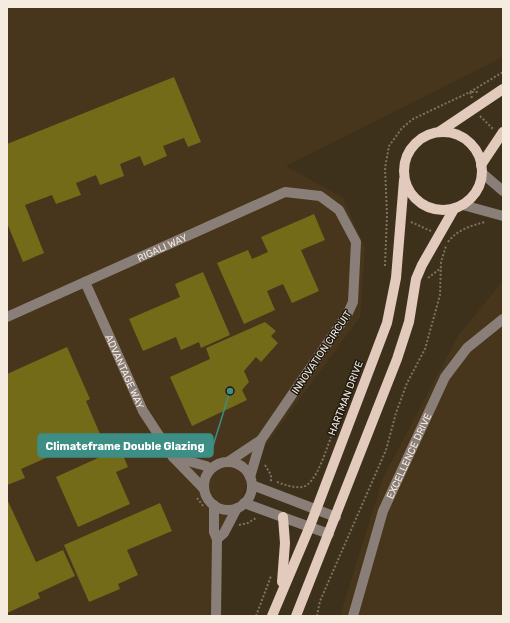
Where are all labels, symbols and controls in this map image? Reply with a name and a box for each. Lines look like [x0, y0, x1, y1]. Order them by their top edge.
street label: RIGALI WAY [136, 232, 190, 265]
street label: INNOVATION CIRCUIT [289, 308, 354, 397]
street label: ADVANTAGE WAY [102, 333, 146, 411]
street label: HARTMAN DRIVE [326, 359, 366, 437]
street label: EXCELLENCE DRIVE [384, 411, 434, 501]
callout: Climateframe Double Glazing [38, 434, 213, 457]
text: Climateframe Double Glazing [46, 440, 204, 453]

